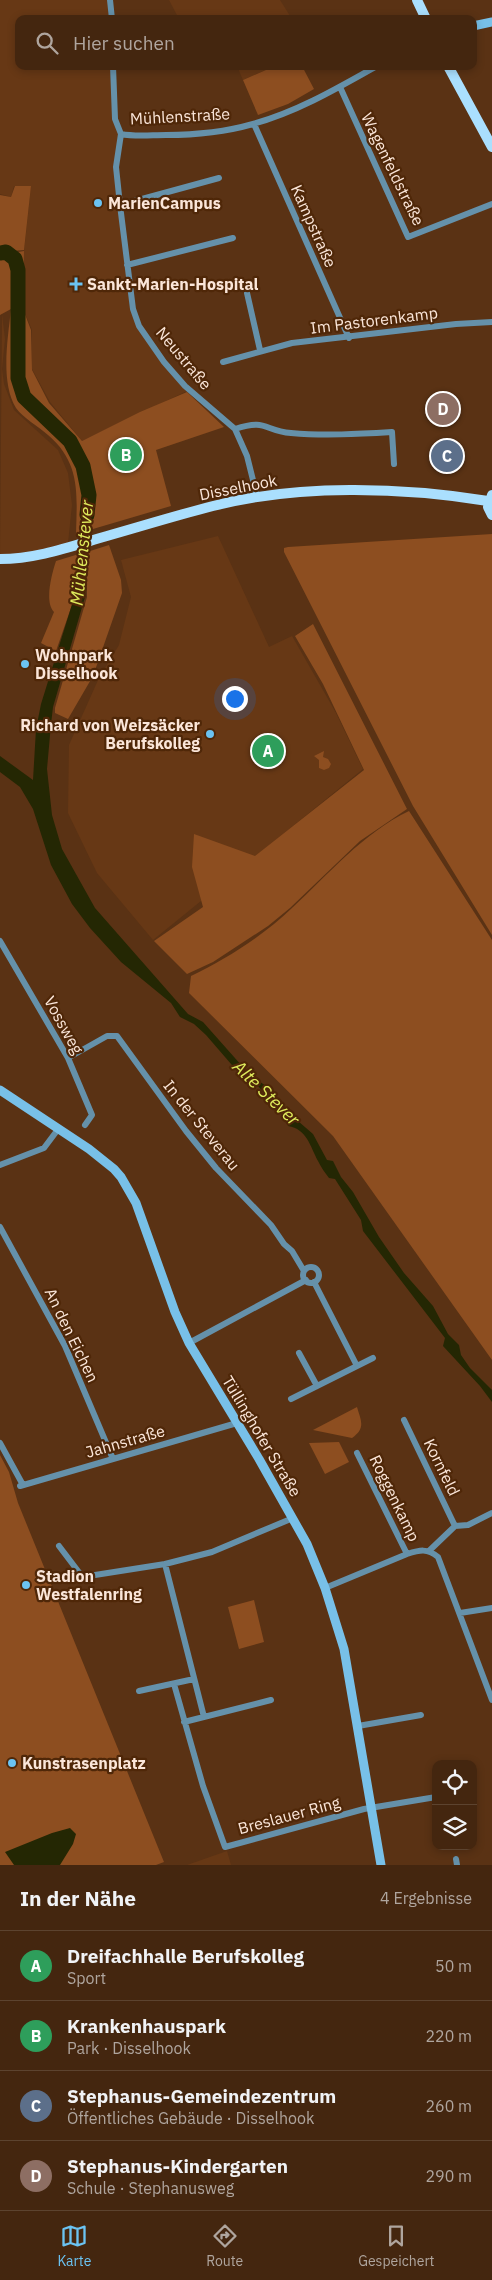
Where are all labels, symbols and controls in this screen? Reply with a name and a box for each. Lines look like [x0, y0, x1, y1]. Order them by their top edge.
search box [15, 15, 477, 70]
icon: search [33, 29, 61, 57]
text: Hier suchen [73, 31, 175, 55]
street label: Mühlenstraße [130, 103, 231, 129]
street label: Wagenfeldstraße [357, 109, 429, 229]
street label: Kampstraße [287, 182, 341, 271]
place label: MarienCampus [108, 193, 221, 213]
marker: MarienCampus [92, 197, 104, 209]
place label: Sankt-Marien-Hospital [87, 274, 259, 294]
marker: Sankt-Marien-Hospital [69, 277, 83, 291]
street label: Im Pastorenkamp [309, 302, 439, 338]
street label: Neustraße [152, 323, 216, 394]
pin: D [427, 390, 459, 428]
pin: B [110, 436, 142, 474]
pin: C [431, 437, 463, 475]
street label: Disselhook [197, 470, 279, 504]
water label: Mühlenstever [65, 499, 99, 607]
place label: Wohnpark Disselhook [35, 645, 118, 683]
marker: Wohnpark Disselhook [19, 658, 31, 670]
your location [222, 686, 248, 712]
place label: Richard von Weizsäcker Berufskolleg [20, 715, 201, 753]
marker: Richard von Weizsäcker Berufskolleg [204, 728, 216, 740]
pin: A [252, 732, 284, 770]
street label: Vossweg [40, 993, 88, 1058]
water label: Alte Stever [227, 1054, 305, 1131]
street label: In der Steverau [159, 1076, 245, 1174]
street label: An den Eichen [41, 1285, 103, 1385]
street label: Tüllinghofer Straße [218, 1372, 306, 1500]
street label: Jahnstraße [83, 1420, 167, 1462]
street label: Kornfeld [420, 1435, 464, 1499]
street label: Roggenkamp [365, 1451, 425, 1545]
place label: Stadion Westfalenring [36, 1566, 142, 1604]
marker: Stadion Westfalenring [20, 1579, 32, 1591]
place label: Kunstrasenplatz [22, 1753, 146, 1773]
marker: Kunstrasenplatz [6, 1757, 18, 1769]
map controls [432, 1760, 477, 1850]
button: locate [432, 1760, 477, 1805]
street label: Breslauer Ring [236, 1792, 343, 1838]
button: layers [432, 1805, 477, 1850]
text: In der Nähe [20, 1884, 136, 1912]
text: 4 Ergebnisse [380, 1888, 472, 1908]
text: Dreifachhalle Berufskolleg [67, 1944, 304, 1968]
text: A [31, 1956, 41, 1976]
text: 50 m [435, 1956, 472, 1976]
text: Sport [67, 1968, 106, 1988]
text: Krankenhauspark [67, 2014, 226, 2038]
text: B [31, 2026, 41, 2046]
text: 220 m [425, 2026, 472, 2046]
text: Park · Disselhook [67, 2038, 191, 2058]
text: Stephanus-Gemeindezentrum [67, 2084, 336, 2108]
text: C [31, 2096, 41, 2116]
text: 260 m [425, 2096, 472, 2116]
text: Öffentliches Gebäude · Disselhook [67, 2108, 314, 2128]
text: Stephanus-Kindergarten [67, 2154, 288, 2178]
text: D [30, 2166, 42, 2186]
text: 290 m [425, 2166, 472, 2186]
text: Schule · Stephanusweg [67, 2178, 234, 2198]
tab: Karte [57, 2222, 91, 2270]
tab: Route [206, 2222, 243, 2270]
tab: Gespeichert [358, 2222, 435, 2270]

